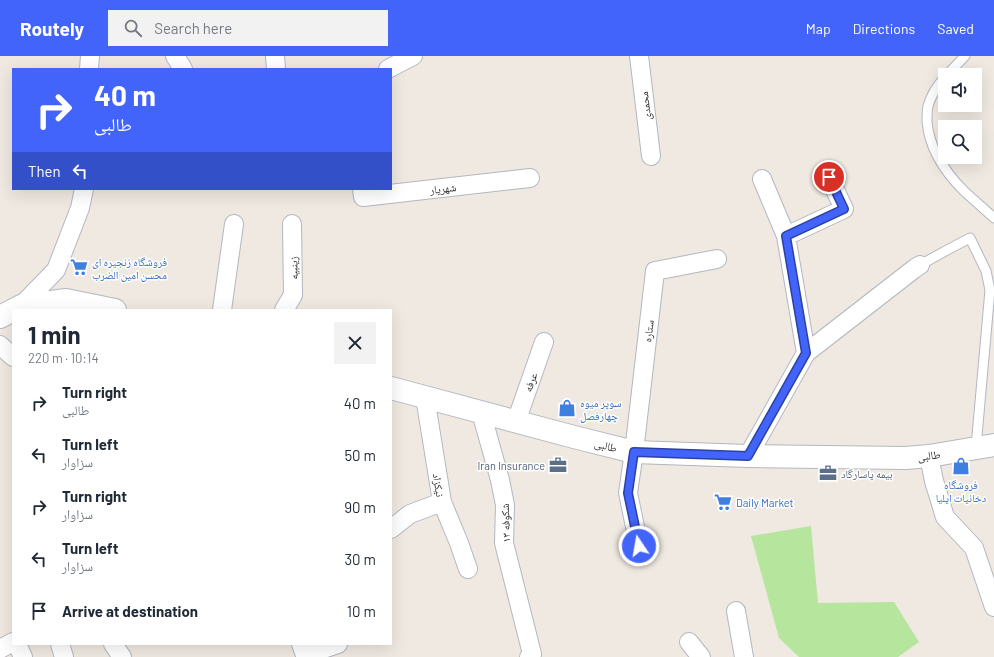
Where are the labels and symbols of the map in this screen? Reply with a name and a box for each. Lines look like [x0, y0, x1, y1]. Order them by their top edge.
street label: محمدی [637, 91, 654, 121]
pin [812, 160, 846, 194]
street label: شهریار [428, 180, 457, 196]
place label: فروشگاه زنجیره ای محسن امین الضرب [92, 255, 167, 282]
street label: زینبیه [286, 256, 300, 280]
supermarket icon: فروشگاه زنجیره ای محسن امین الضرب [69, 257, 89, 277]
street label: ستاره [640, 319, 656, 343]
street label: عرفه [521, 370, 539, 393]
place label: سوپر میوه چهارفصل [580, 396, 621, 423]
shop icon: سوپر میوه چهارفصل [557, 398, 577, 418]
street label: طالبی [593, 436, 619, 455]
street label: طالبی [917, 447, 941, 464]
office icon: Iran Insurance [548, 455, 568, 475]
shop icon: فروشگاه دخانیات ایلیا [951, 456, 971, 476]
place label: Iran Insurance [477, 459, 545, 472]
office icon: بیمه پاسارگاد [818, 463, 838, 483]
place label: بیمه پاسارگاد [841, 467, 892, 481]
street label: نیکزاد [431, 472, 447, 498]
place label: فروشگاه دخانیات ایلیا [936, 478, 987, 504]
supermarket icon: Daily Market [713, 492, 733, 512]
place label: Daily Market [736, 496, 794, 509]
street label: شکوفه ۱۳ [498, 503, 512, 543]
position arrow [618, 525, 660, 567]

